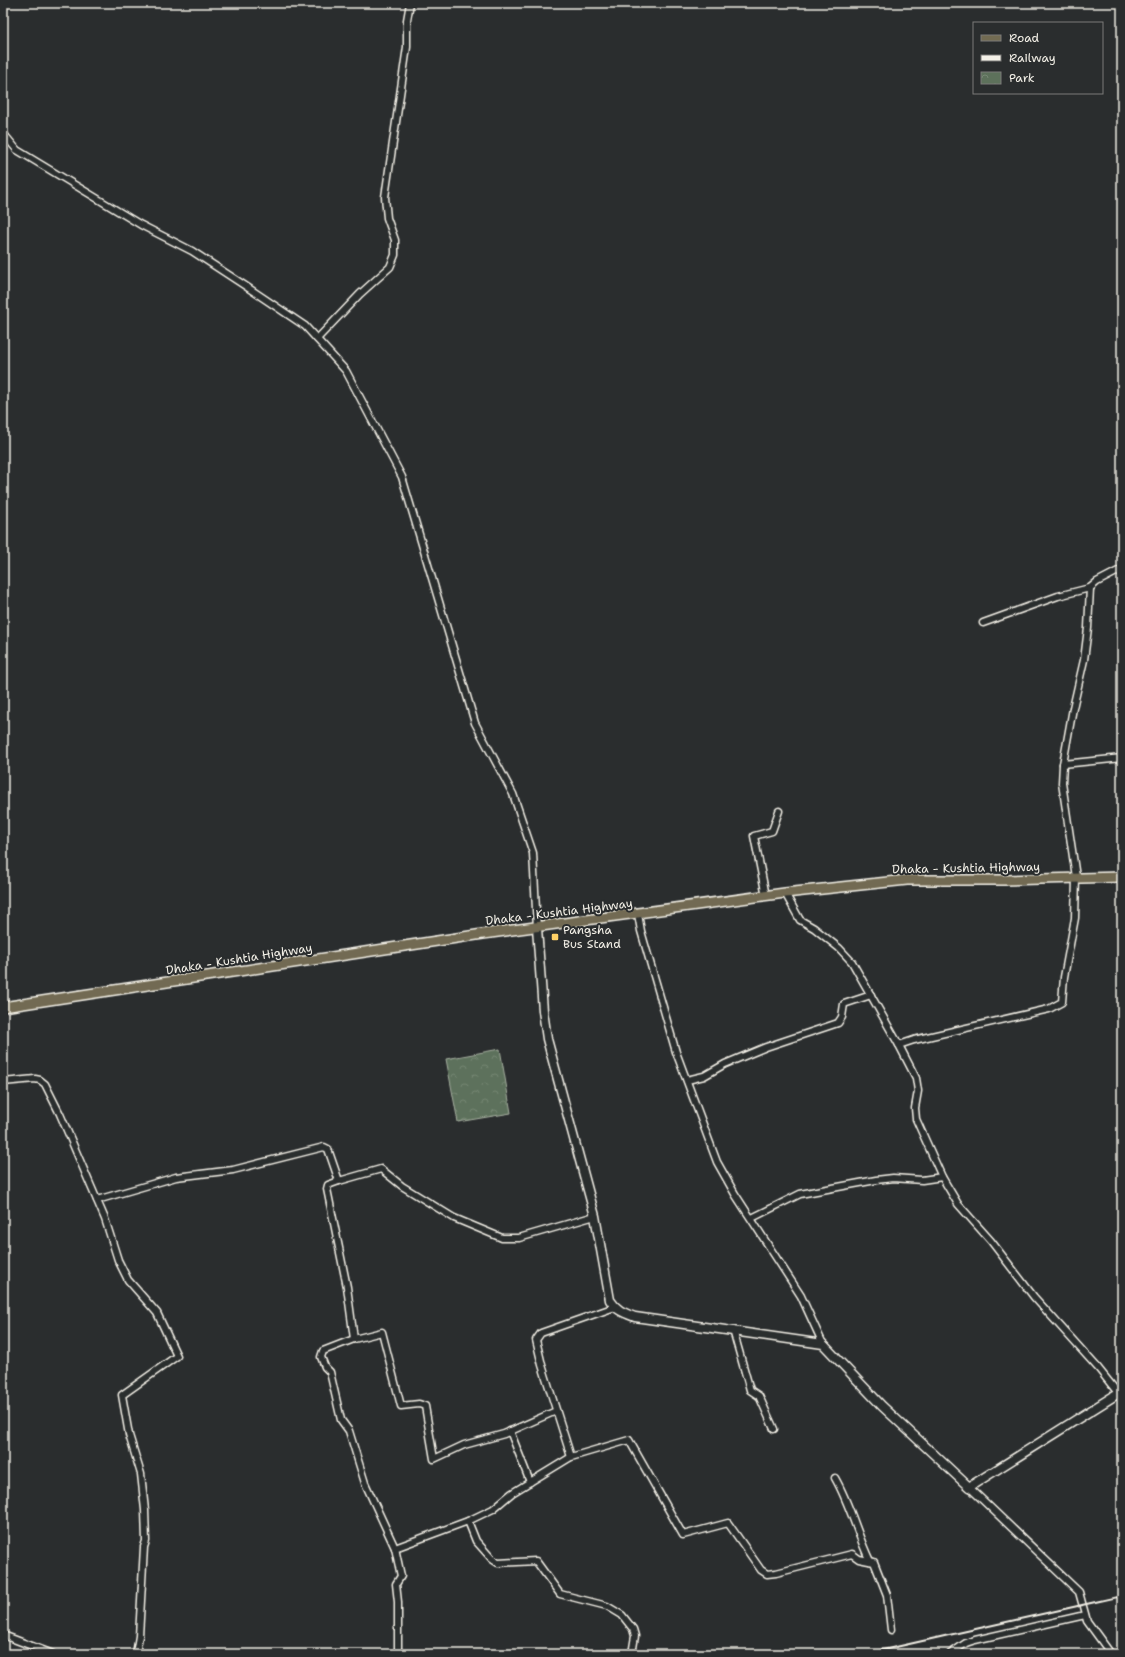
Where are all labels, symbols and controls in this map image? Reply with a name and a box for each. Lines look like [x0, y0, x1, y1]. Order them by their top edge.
legend [973, 22, 1103, 94]
text: Road [1009, 30, 1040, 46]
text: Railway [1009, 50, 1056, 66]
text: Park [1009, 70, 1035, 86]
street label: Dhaka - Kushtia Highway [892, 859, 1040, 877]
street label: Dhaka - Kushtia Highway [484, 895, 634, 929]
place label: Pangsha Bus Stand [563, 922, 621, 952]
marker: Pangsha Bus Stand [550, 932, 560, 942]
street label: Dhaka - Kushtia Highway [165, 939, 314, 978]

